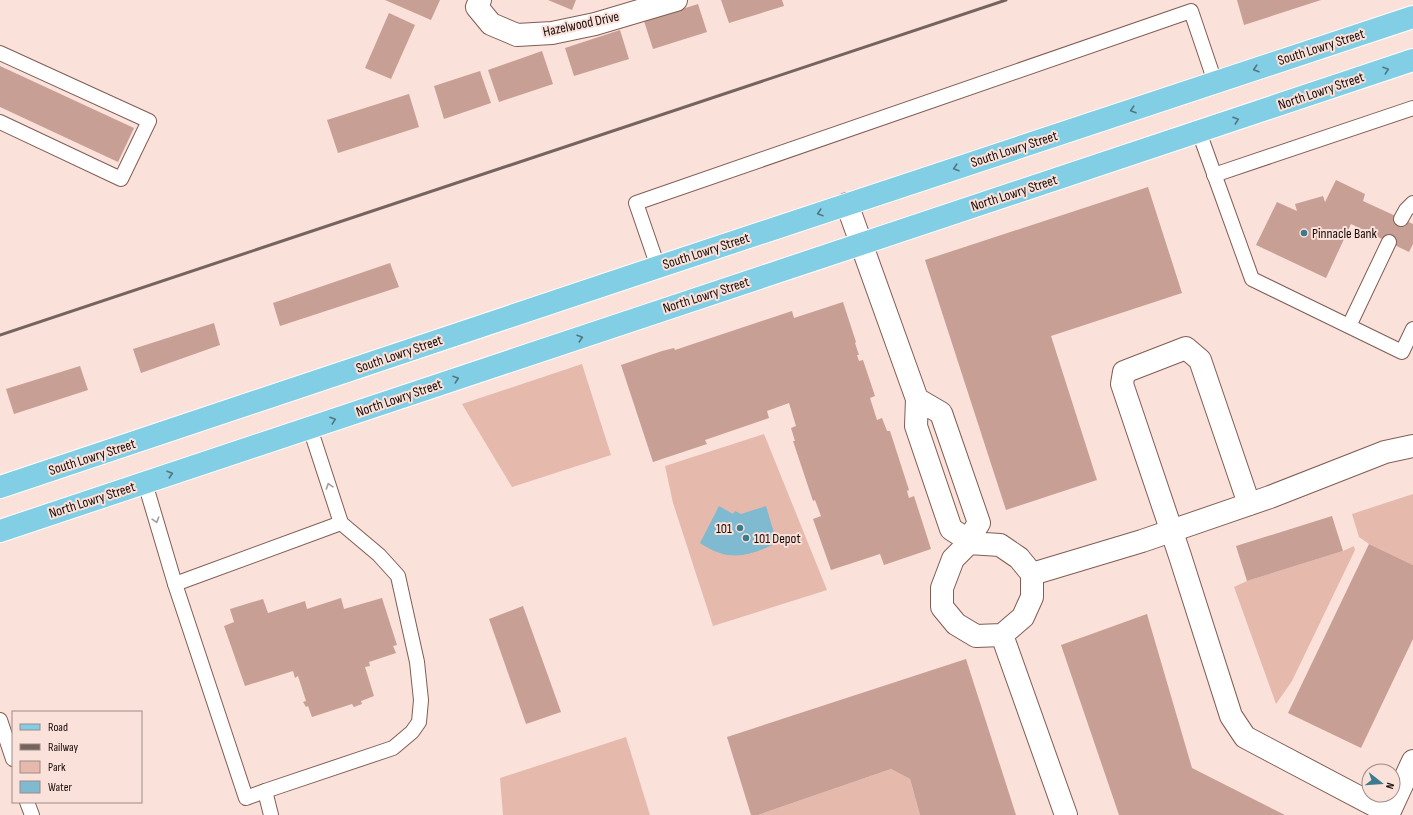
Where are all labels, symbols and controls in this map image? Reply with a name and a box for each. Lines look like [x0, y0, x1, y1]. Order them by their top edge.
street label: Hazelwood Drive [541, 8, 621, 40]
street label: South Lowry Street [1276, 25, 1366, 69]
one-way arrow [1253, 64, 1260, 73]
one-way arrow [1382, 66, 1389, 74]
street label: North Lowry Street [1276, 68, 1366, 114]
one-way arrow [1130, 105, 1137, 114]
one-way arrow [1232, 116, 1239, 125]
street label: South Lowry Street [969, 127, 1059, 171]
one-way arrow [953, 163, 960, 172]
street label: North Lowry Street [969, 171, 1059, 215]
one-way arrow [816, 209, 823, 217]
place label: Pinnacle Bank [1312, 225, 1378, 242]
marker: Pinnacle Bank [1299, 228, 1309, 238]
street label: South Lowry Street [661, 229, 751, 273]
street label: North Lowry Street [661, 273, 751, 317]
street label: South Lowry Street [354, 331, 444, 377]
one-way arrow [576, 334, 583, 343]
street label: North Lowry Street [354, 375, 444, 421]
one-way arrow [453, 375, 460, 384]
one-way arrow [330, 417, 337, 425]
street label: South Lowry Street [47, 435, 137, 479]
one-way arrow [166, 471, 173, 479]
street label: North Lowry Street [47, 478, 137, 522]
one-way arrow [325, 482, 334, 489]
one-way arrow [151, 516, 160, 523]
place label: 101 [716, 520, 732, 537]
marker: 101 [735, 523, 745, 533]
place label: 101 Depot [754, 530, 801, 547]
marker: 101 Depot [741, 533, 751, 543]
legend [12, 711, 142, 803]
text: Road [48, 720, 68, 735]
text: Railway [48, 740, 79, 755]
text: Park [48, 760, 66, 775]
north arrow [1361, 763, 1401, 803]
text: Water [48, 780, 72, 795]
text: N [1383, 781, 1397, 791]

